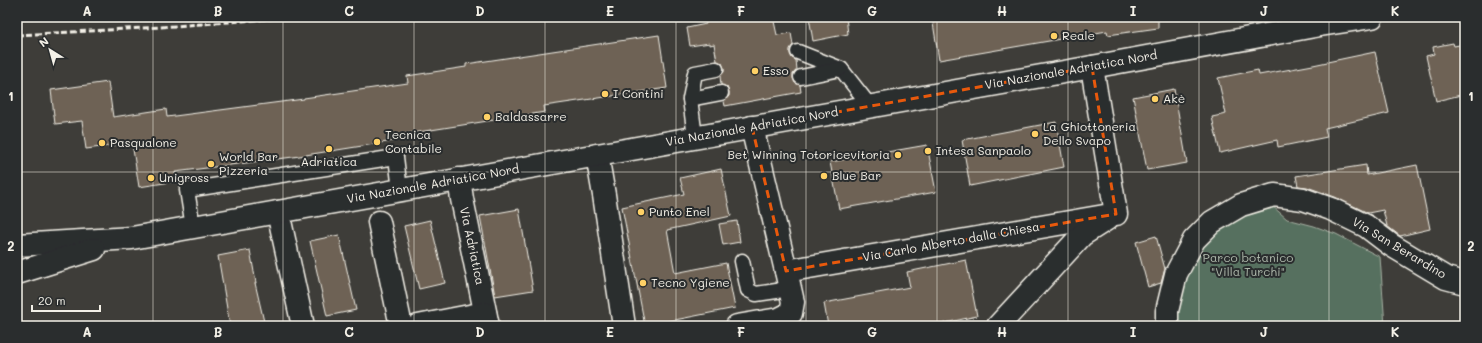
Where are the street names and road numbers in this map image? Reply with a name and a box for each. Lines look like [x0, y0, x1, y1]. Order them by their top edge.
street label: Via Nazionale Adriatica Nord [983, 46, 1159, 92]
street label: Via Nazionale Adriatica Nord [664, 103, 840, 149]
street label: Via Nazionale Adriatica Nord [345, 160, 521, 206]
street label: Via Adriatica [457, 205, 489, 286]
street label: Via San Berardino [1350, 213, 1449, 282]
street label: Via Carlo Alberto dalla Chiesa [861, 218, 1041, 264]

